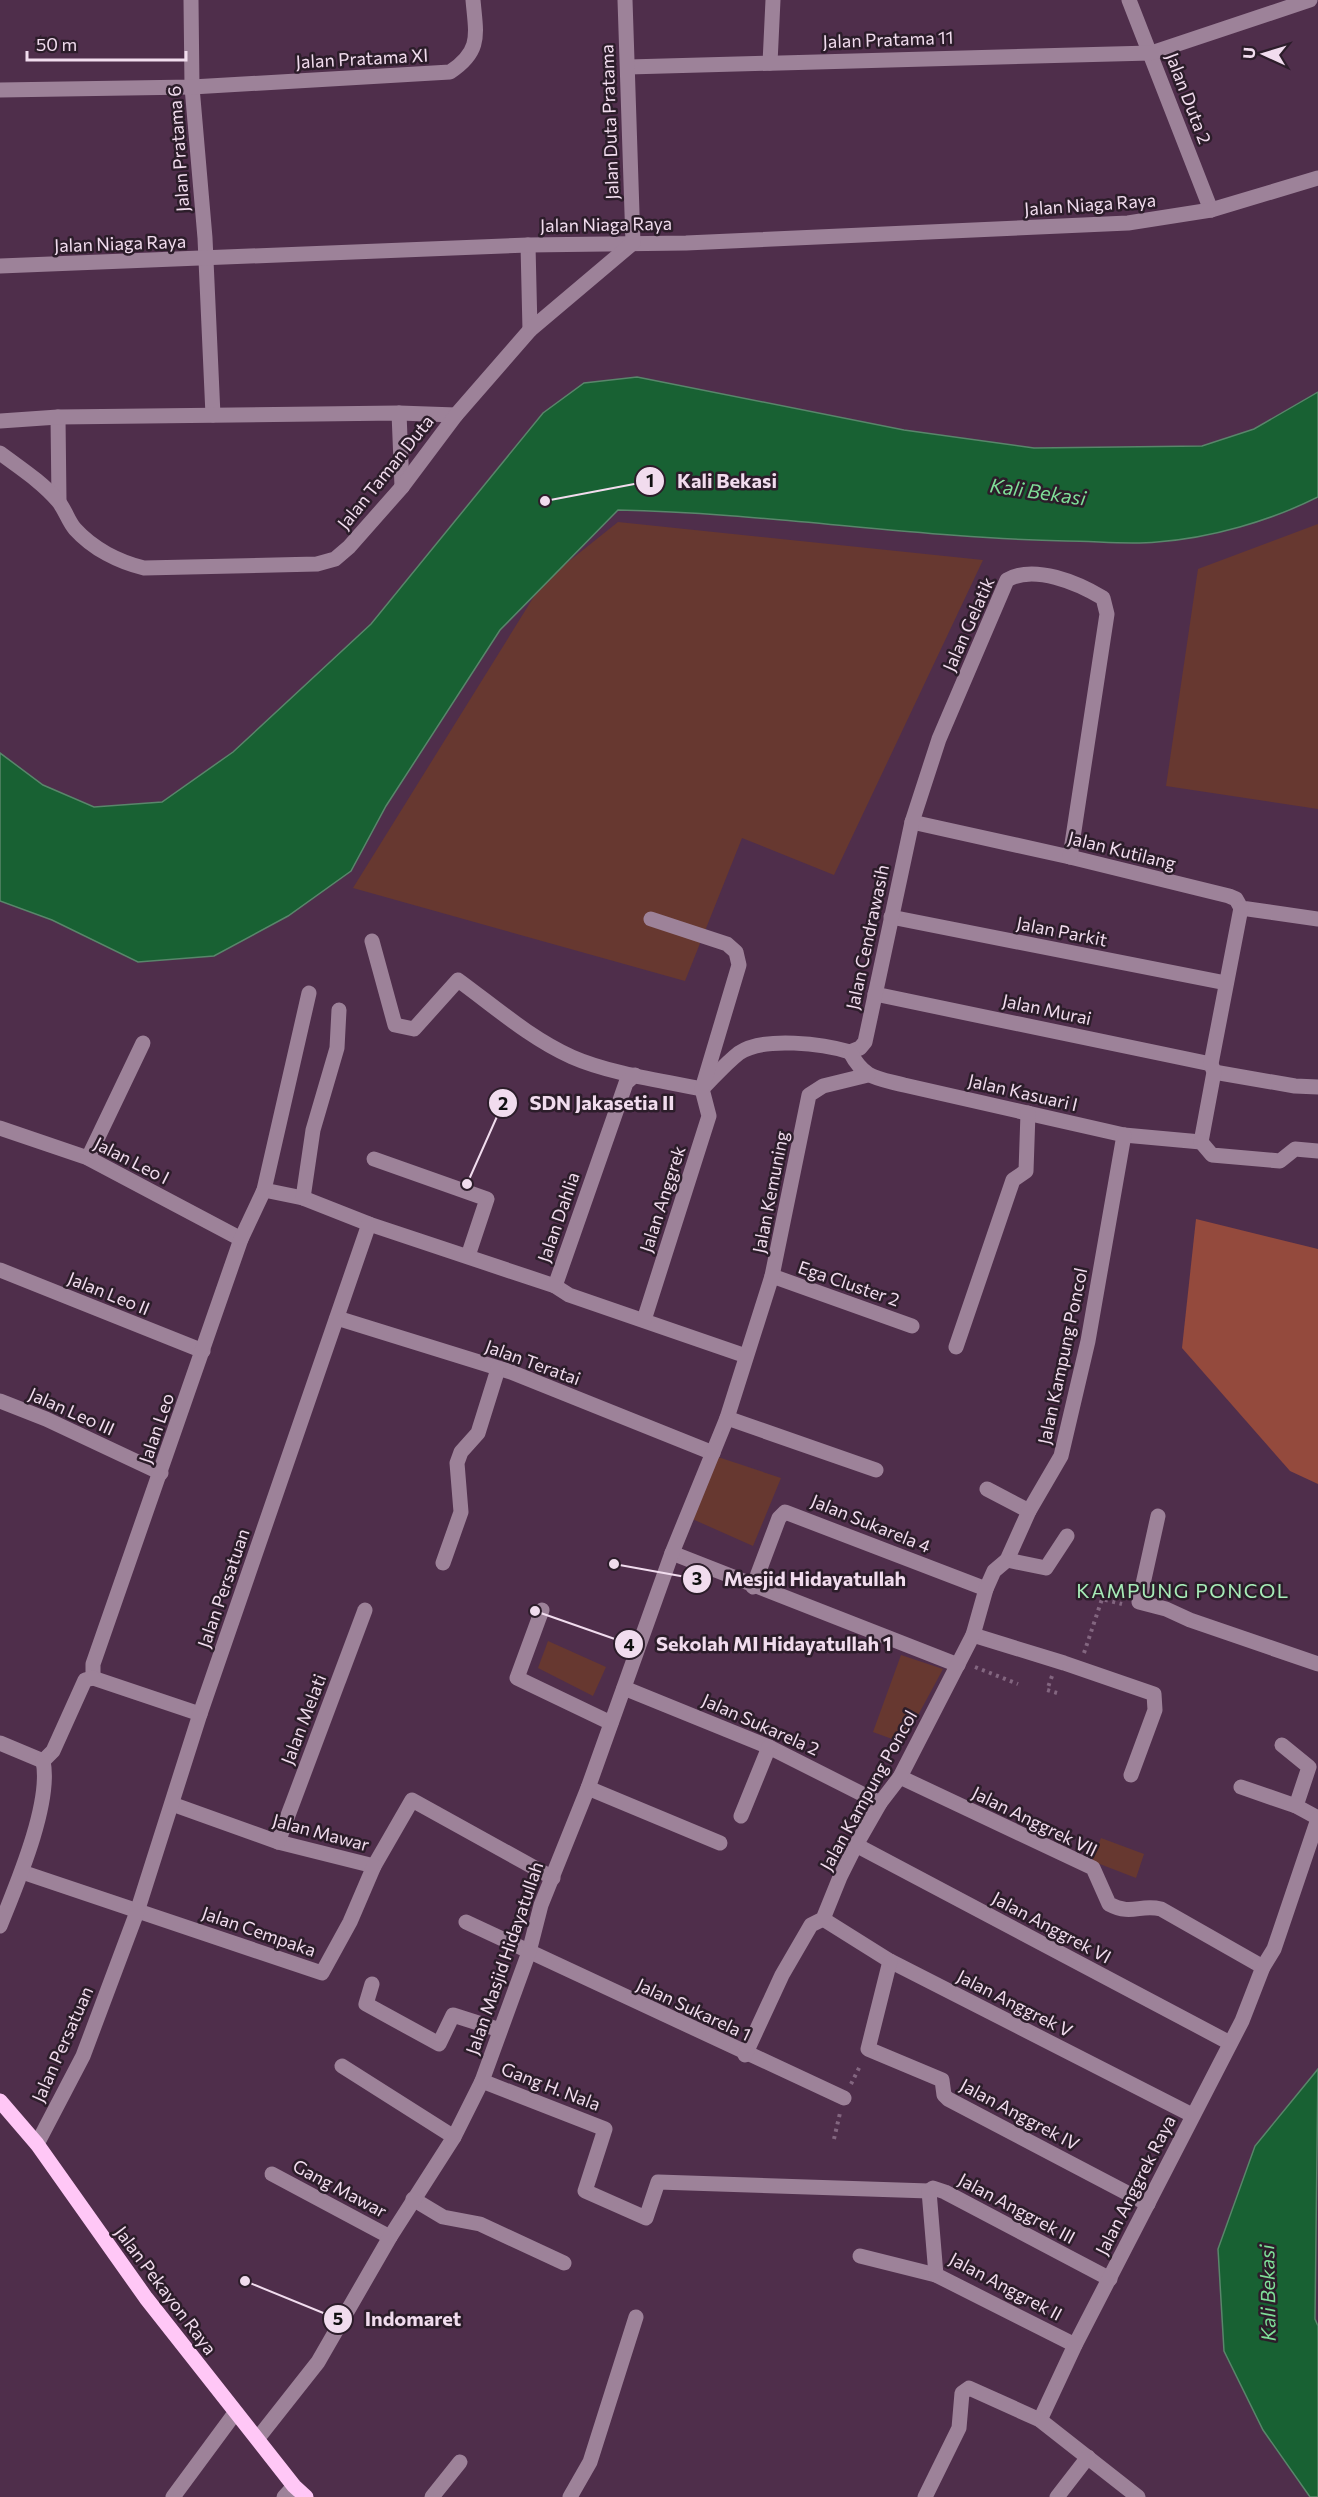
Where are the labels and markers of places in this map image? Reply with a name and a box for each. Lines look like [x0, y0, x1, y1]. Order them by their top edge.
callout: Kali Bekasi [635, 462, 789, 500]
callout: SDN Jakasetia II [488, 1084, 687, 1122]
callout: Mesjid Hidayatullah [682, 1560, 918, 1598]
callout: Sekolah MI Hidayatullah 1 [614, 1625, 904, 1663]
callout: Indomaret [323, 2300, 473, 2338]

